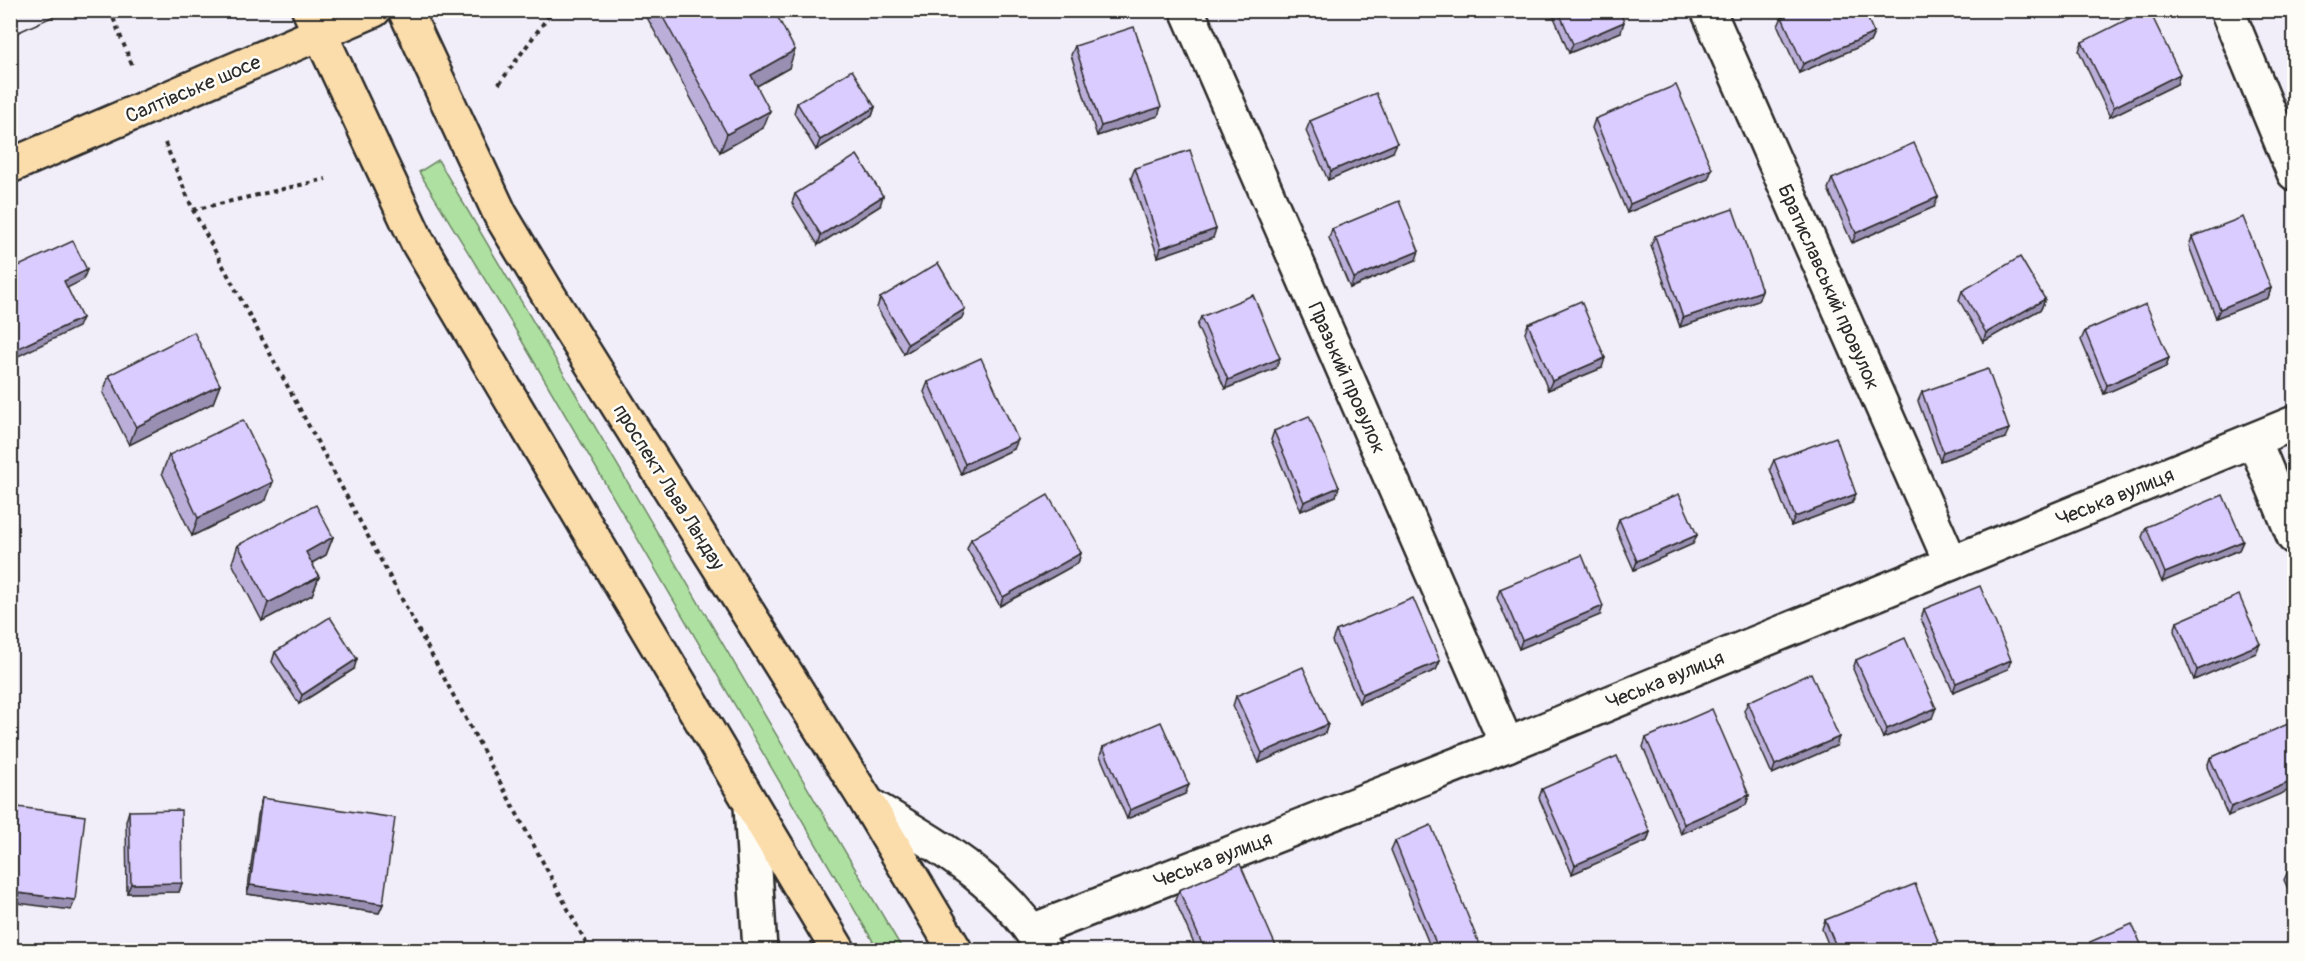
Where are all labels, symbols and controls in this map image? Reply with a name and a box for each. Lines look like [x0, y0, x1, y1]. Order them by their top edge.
street label: Салтівське шосе [122, 49, 264, 129]
street label: Братиславський провулок [1772, 180, 1886, 394]
street label: Празький провулок [1302, 298, 1392, 458]
street label: проспект Льва Ландау [608, 399, 730, 575]
street label: Чеська вулиця [2052, 462, 2178, 532]
street label: Чеська вулиця [1602, 645, 1728, 715]
street label: Чеська вулиця [1150, 826, 1276, 894]

